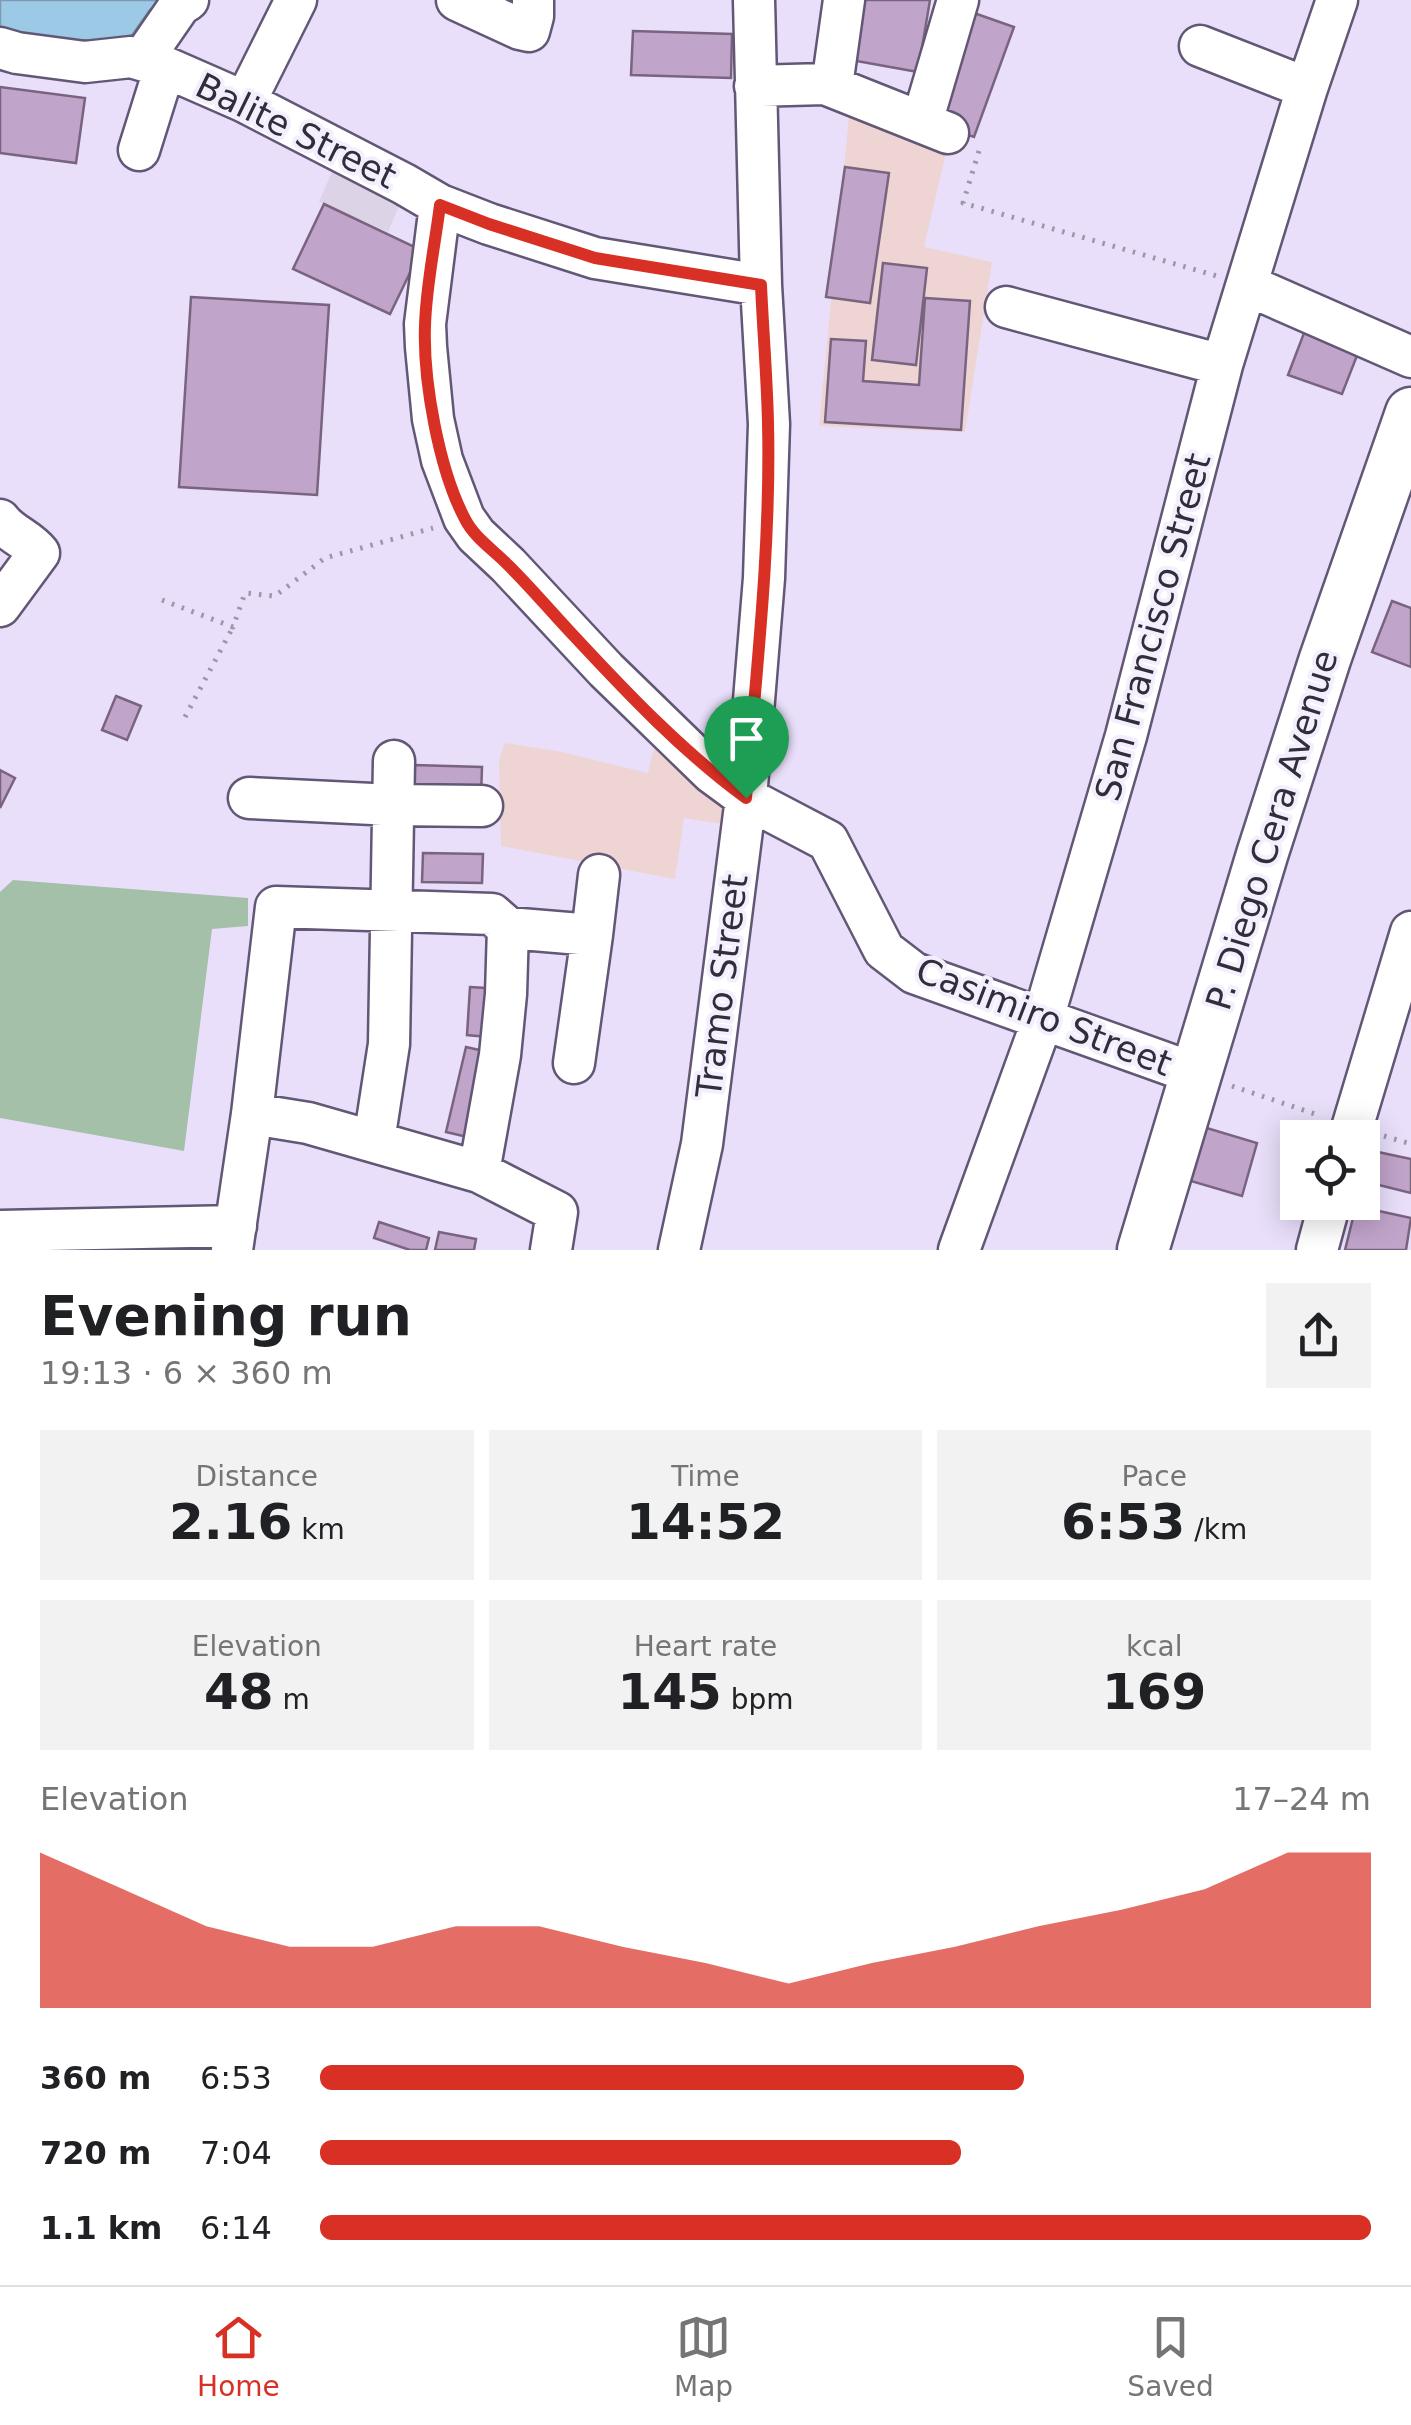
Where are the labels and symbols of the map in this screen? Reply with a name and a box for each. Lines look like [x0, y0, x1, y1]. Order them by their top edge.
street label: Balite Street [189, 65, 403, 197]
street label: San Francisco Street [1087, 449, 1219, 805]
street label: P. Diego Cera Avenue [1198, 645, 1346, 1015]
pin [704, 696, 789, 799]
street label: Tramo Street [688, 872, 756, 1101]
street label: Casimiro Street [911, 950, 1177, 1084]

